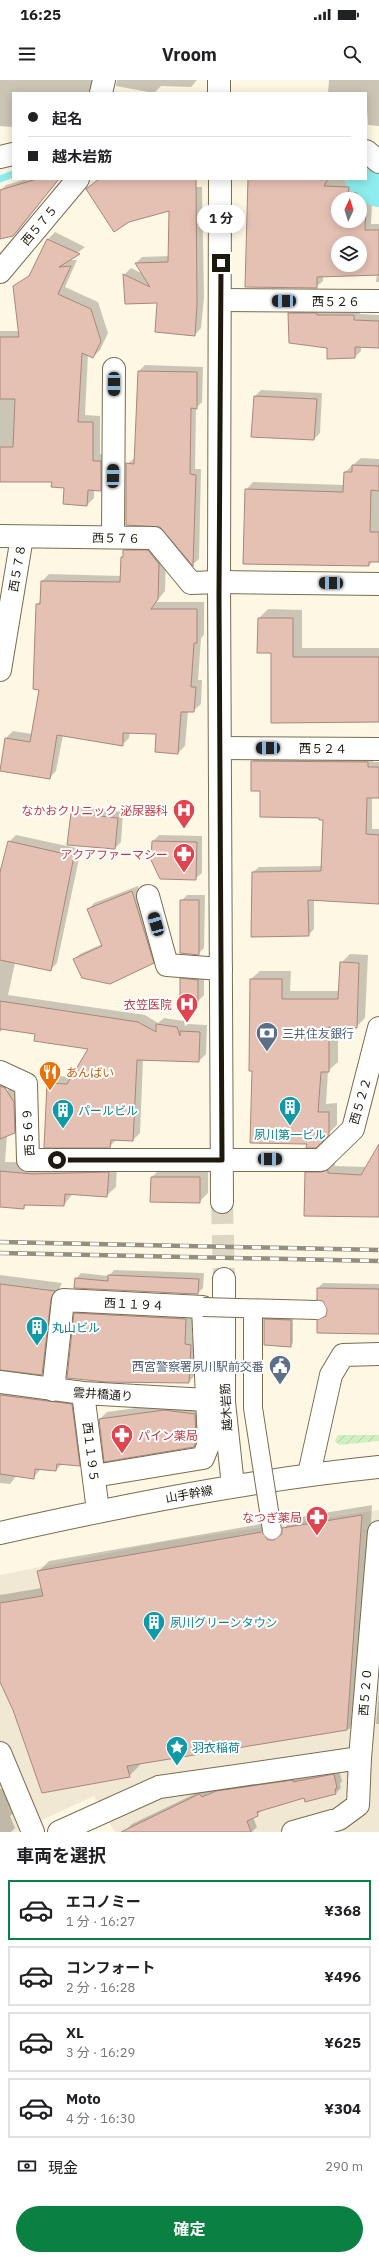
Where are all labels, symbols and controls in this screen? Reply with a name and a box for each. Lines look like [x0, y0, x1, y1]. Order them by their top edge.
text: 16:25 [20, 5, 61, 24]
icon: menu [16, 43, 38, 65]
text: Vroom [162, 43, 217, 66]
icon: search [341, 43, 363, 65]
text: 起名 [52, 109, 82, 128]
text: 越木岩筋 [52, 147, 112, 166]
north arrow [331, 192, 367, 228]
map controls [331, 192, 367, 272]
street label: 西５７５ [18, 202, 60, 248]
callout: 1 分 [197, 205, 245, 233]
text: 1 分 [209, 210, 233, 227]
button: layers [331, 236, 367, 272]
route end [212, 254, 230, 272]
street label: 西５２６ [312, 294, 360, 309]
car [272, 295, 296, 307]
car [108, 372, 120, 396]
car [107, 464, 119, 488]
street label: 西５７６ [92, 530, 140, 546]
street label: 西５７８ [5, 543, 29, 593]
car [319, 577, 343, 589]
street label: 西５２４ [299, 741, 347, 756]
car [256, 742, 280, 754]
hospital icon: なかおクリニック 泌尿器科 [171, 797, 197, 830]
place label: なかおクリニック 泌尿器科 [21, 803, 168, 818]
pharmacy icon: アクアファーマシー [171, 841, 197, 874]
place label: アクアファーマシー [61, 847, 168, 862]
car [147, 911, 165, 937]
hospital icon: 衣笠医院 [174, 991, 200, 1024]
place label: 衣笠医院 [124, 997, 172, 1012]
bank icon: 三井住友銀行 [254, 1020, 280, 1053]
place label: 三井住友銀行 [282, 1026, 354, 1041]
restaurant icon: あんばい [37, 1059, 63, 1092]
place label: あんばい [66, 1065, 114, 1080]
street label: 西５２２ [346, 1076, 374, 1126]
building icon: 夙川第一ビル [277, 1094, 303, 1127]
building icon: パールビル [50, 1097, 76, 1130]
place label: パールビル [78, 1103, 138, 1118]
street label: 西５６９ [19, 1108, 37, 1156]
place label: 夙川第一ビル [254, 1127, 326, 1142]
route start [48, 1151, 66, 1169]
car [258, 1153, 282, 1165]
street label: 西１１９４ [104, 1295, 164, 1313]
building icon: 丸山ビル [24, 1314, 50, 1347]
place label: 丸山ビル [52, 1320, 100, 1335]
public building icon: 西宮警察署夙川駅前交番 [267, 1353, 293, 1386]
place label: 西宮警察署夙川駅前交番 [132, 1359, 264, 1374]
street label: 越木岩筋 [217, 1383, 235, 1431]
street label: 雲井橋通り [73, 1384, 133, 1404]
street label: 西１１９５ [80, 1421, 102, 1483]
pharmacy icon: パイン薬局 [109, 1422, 135, 1455]
place label: パイン薬局 [138, 1428, 198, 1443]
street label: 山手幹線 [164, 1482, 214, 1506]
pharmacy icon: なつぎ薬局 [304, 1504, 330, 1537]
place label: なつぎ薬局 [242, 1510, 302, 1525]
building icon: 夙川グリーンタウン [141, 1609, 167, 1642]
place label: 夙川グリーンタウン [170, 1615, 277, 1630]
street label: 西５２０ [355, 1667, 375, 1717]
place icon: 羽衣稲荷 [164, 1734, 190, 1767]
place label: 羽衣稲荷 [192, 1740, 240, 1755]
text: 車両を選択 [16, 1844, 106, 1867]
icon: car [18, 1892, 54, 1928]
text: エコノミー [66, 1892, 141, 1911]
text: ¥368 [324, 1901, 361, 1920]
text: 1 分 · 16:27 [66, 1913, 135, 1930]
icon: car [18, 1958, 54, 1994]
text: コンフォート [66, 1958, 156, 1977]
text: ¥496 [324, 1967, 361, 1986]
text: 2 分 · 16:28 [66, 1979, 135, 1996]
text: XL [66, 2023, 84, 2042]
icon: car [18, 2024, 54, 2060]
text: ¥625 [324, 2033, 361, 2052]
text: 3 分 · 16:29 [66, 2044, 135, 2061]
text: Moto [66, 2089, 101, 2108]
icon: car [18, 2090, 54, 2126]
text: ¥304 [324, 2099, 361, 2118]
text: 4 分 · 16:30 [66, 2110, 135, 2127]
icon: cash [16, 2155, 38, 2177]
text: 現金 [48, 2158, 78, 2177]
text: 290 m [325, 2158, 363, 2175]
button: 確定 [16, 2206, 363, 2252]

